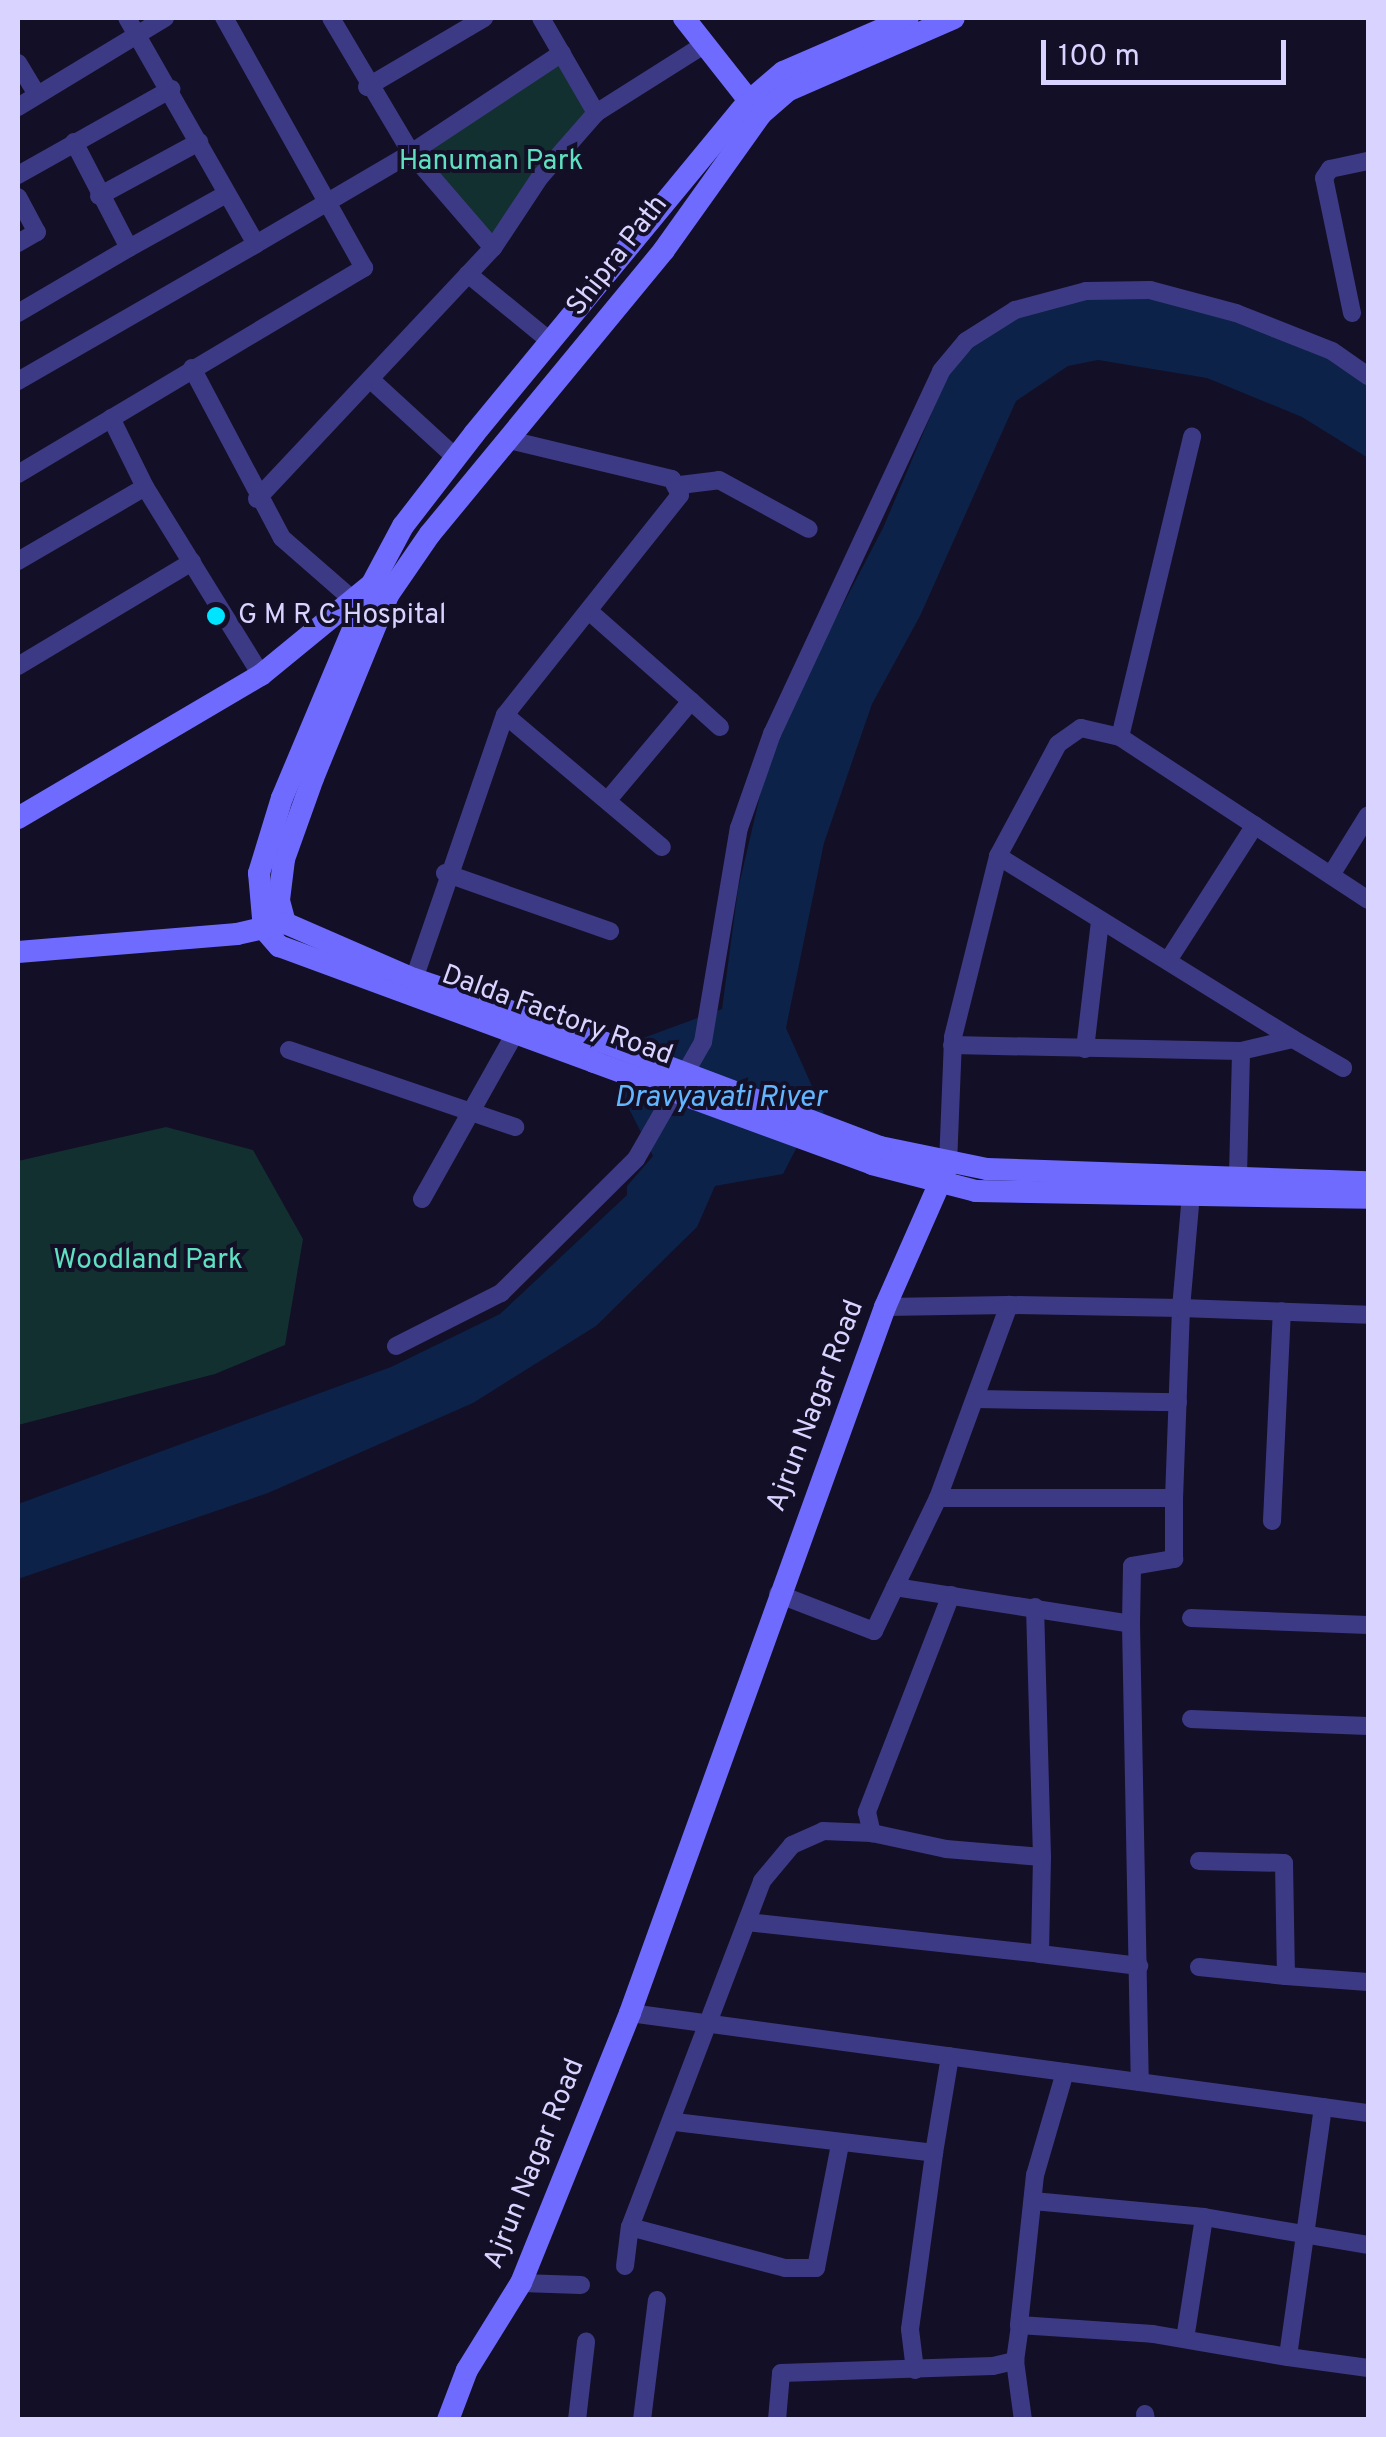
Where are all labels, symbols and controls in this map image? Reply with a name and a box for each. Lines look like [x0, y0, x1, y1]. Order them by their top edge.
scale bar [1046, 20, 1291, 82]
text: 100 m [1058, 39, 1140, 76]
park label: Hanuman Park [399, 145, 583, 179]
street label: Shipra Path [560, 189, 676, 323]
place label: G M R C Hospital [238, 599, 446, 633]
marker: G M R C Hospital [203, 603, 229, 629]
street label: Dalda Factory Road [437, 959, 677, 1073]
water label: Dravyavati River [614, 1081, 826, 1117]
park label: Woodland Park [53, 1244, 243, 1278]
street label: Ajrun Nagar Road [760, 1296, 872, 1516]
street label: Ajrun Nagar Road [478, 2054, 592, 2274]

